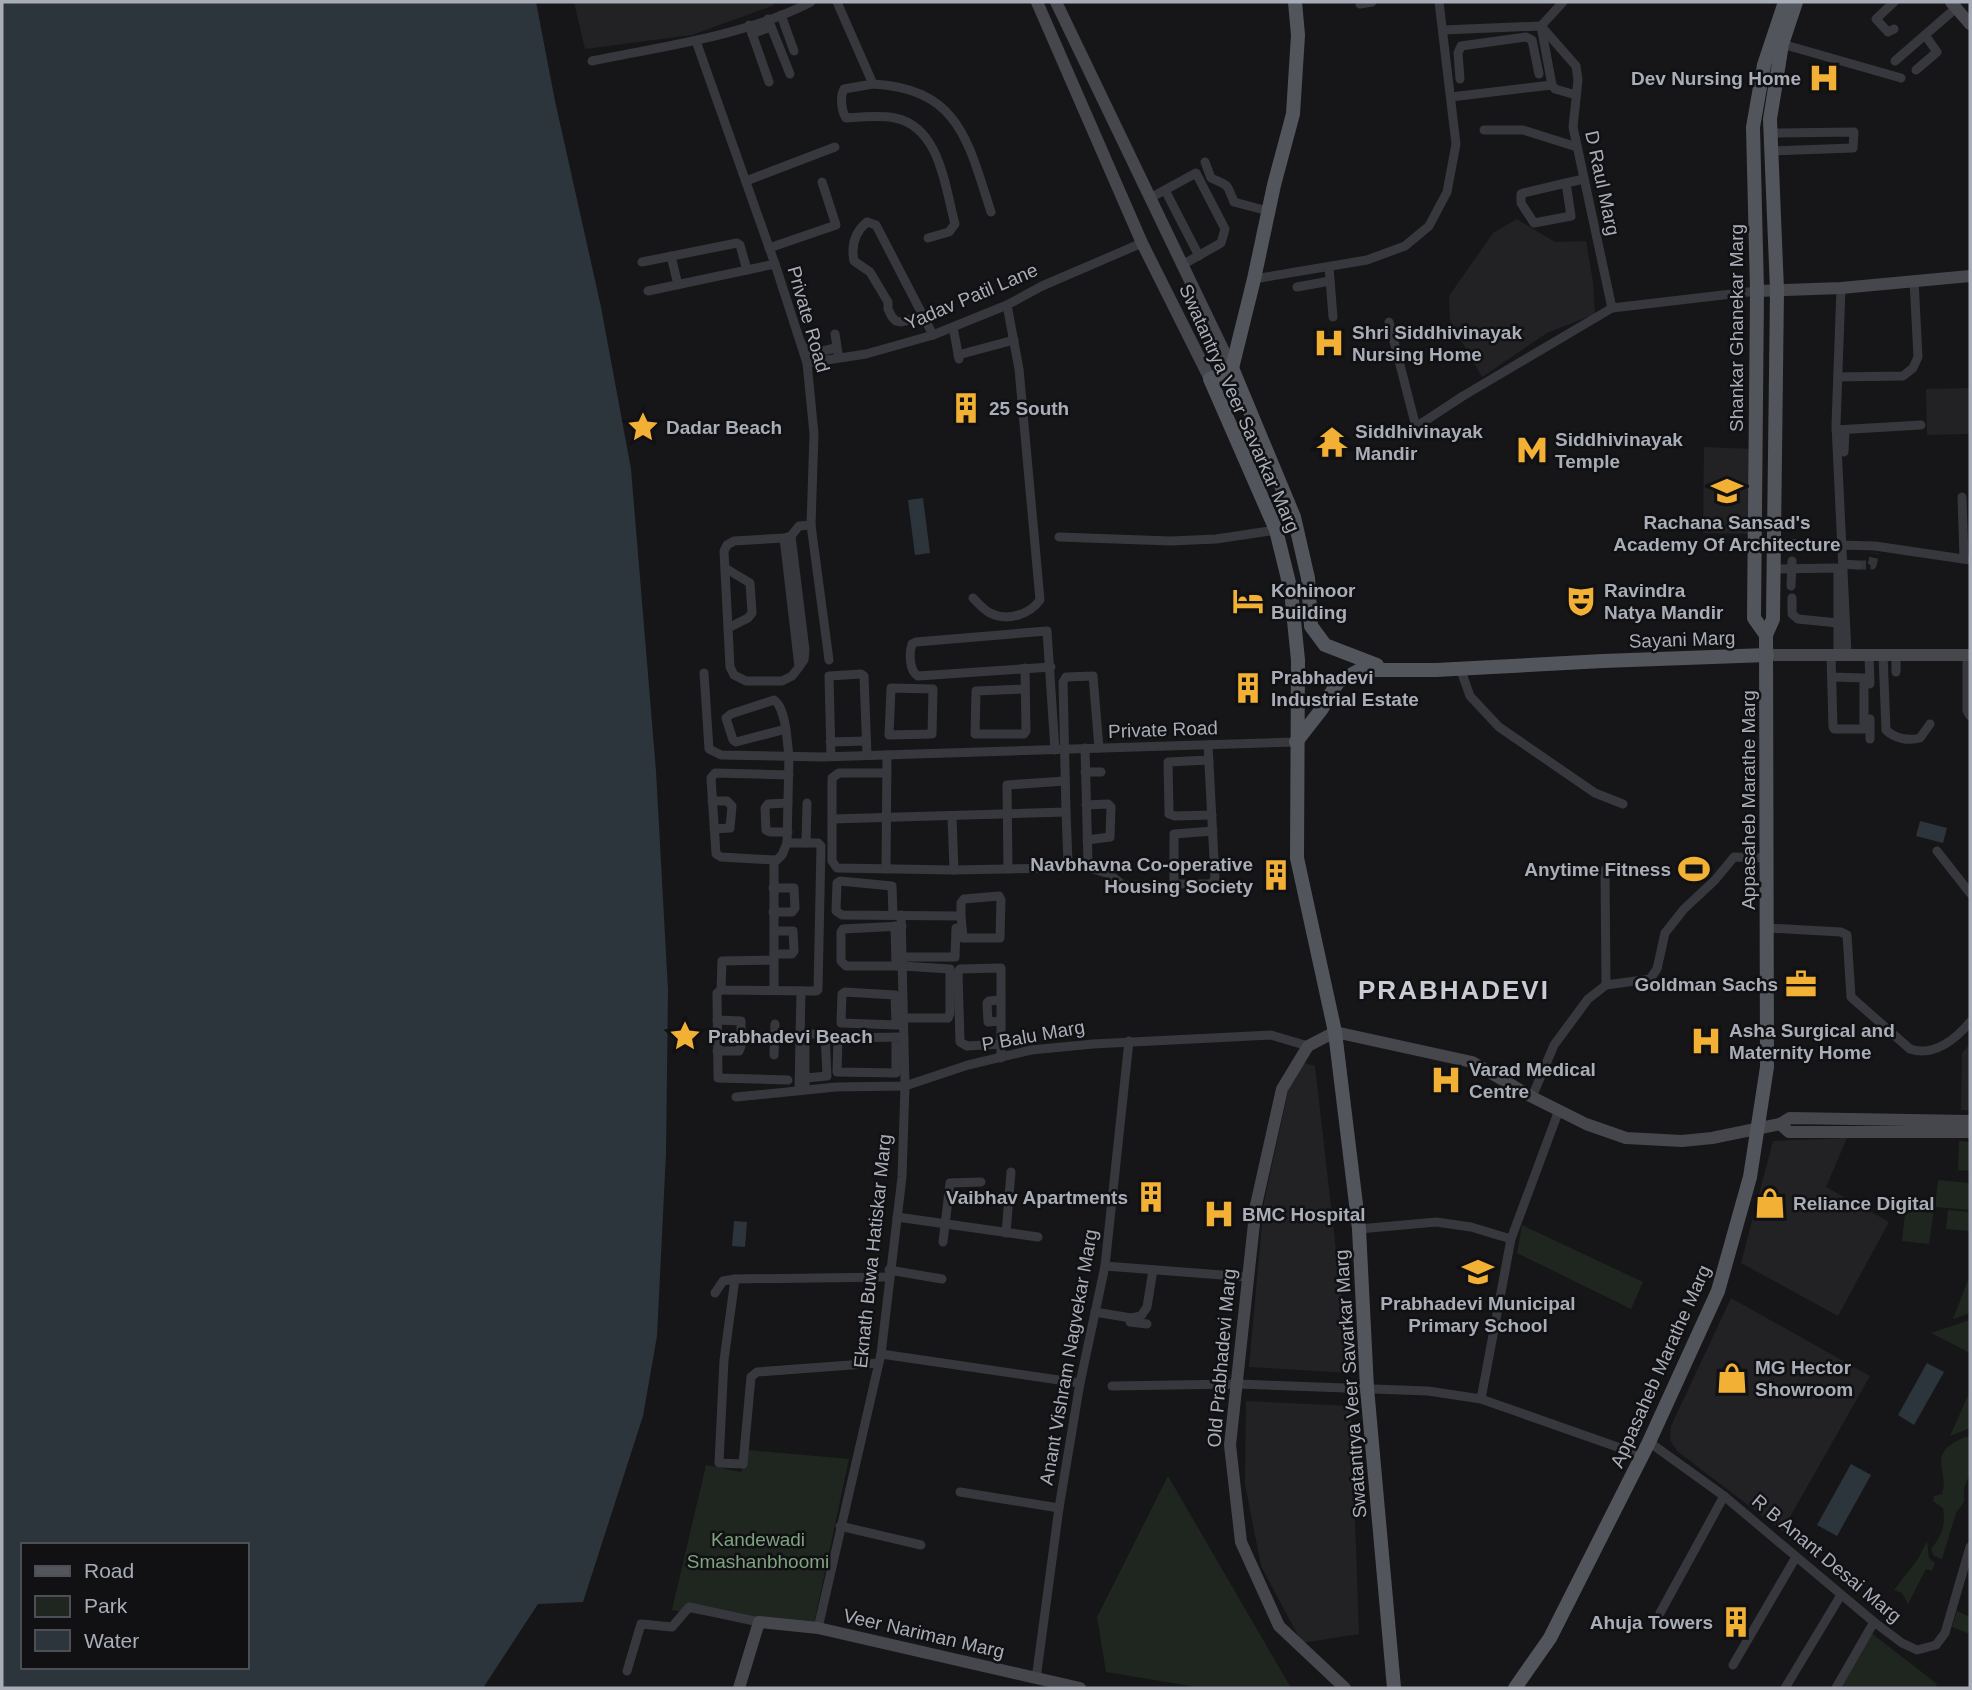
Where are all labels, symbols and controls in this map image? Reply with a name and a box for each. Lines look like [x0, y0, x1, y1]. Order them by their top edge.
hospital icon: Dev Nursing Home [1807, 61, 1841, 95]
place label: Dev Nursing Home [1631, 68, 1801, 89]
street label: D Raul Marg [1581, 129, 1624, 237]
street label: Shankar Ghanekar Marg [1726, 224, 1747, 432]
street label: Yadav Patil Lane [902, 259, 1041, 334]
street label: Private Road [783, 263, 834, 375]
street label: Swatantrya Veer Savarkar Marg [1175, 281, 1304, 535]
place label: Shri Siddhivinayak Nursing Home [1352, 322, 1522, 365]
hospital icon: Shri Siddhivinayak Nursing Home [1312, 326, 1346, 360]
building icon: 25 South [949, 391, 983, 425]
place label: 25 South [989, 398, 1069, 419]
place icon: Dadar Beach [626, 410, 660, 444]
place label: Dadar Beach [666, 417, 782, 438]
place label: Siddhivinayak Mandir [1355, 421, 1483, 464]
temple icon: Siddhivinayak Mandir [1315, 425, 1349, 459]
place label: Siddhivinayak Temple [1555, 429, 1683, 472]
metro station icon: Siddhivinayak Temple [1515, 433, 1549, 467]
school or university icon: Rachana Sansad's Academy Of Architecture [1710, 474, 1744, 508]
place label: Rachana Sansad's Academy Of Architecture [1613, 512, 1841, 555]
place label: Kohinoor Building [1271, 580, 1356, 623]
place label: Ravindra Natya Mandir [1604, 580, 1724, 623]
hotel icon: Kohinoor Building [1231, 584, 1265, 618]
theatre icon: Ravindra Natya Mandir [1564, 584, 1598, 618]
street label: Sayani Marg [1628, 627, 1736, 652]
place label: Prabhadevi Industrial Estate [1271, 667, 1419, 710]
building icon: Prabhadevi Industrial Estate [1231, 671, 1265, 705]
street label: Appasaheb Marathe Marg [1738, 690, 1759, 910]
street label: Private Road [1108, 717, 1218, 742]
sports icon: Anytime Fitness [1677, 852, 1711, 886]
place label: Navbhavna Co-operative Housing Society [1030, 854, 1253, 897]
building icon: Navbhavna Co-operative Housing Society [1259, 858, 1293, 892]
place label: Anytime Fitness [1524, 859, 1671, 880]
office icon: Goldman Sachs [1784, 967, 1818, 1001]
place label: Goldman Sachs [1634, 974, 1778, 995]
district label: PRABHADEVI [1358, 975, 1550, 1005]
street label: P Balu Marg [980, 1016, 1086, 1055]
place icon: Prabhadevi Beach [668, 1019, 702, 1053]
place label: Asha Surgical and Maternity Home [1729, 1020, 1895, 1063]
hospital icon: Asha Surgical and Maternity Home [1689, 1024, 1723, 1058]
place label: Prabhadevi Beach [708, 1026, 873, 1047]
place label: Varad Medical Centre [1469, 1059, 1596, 1102]
hospital icon: Varad Medical Centre [1429, 1063, 1463, 1097]
street label: Eknath Buwa Hatiskar Marg [850, 1133, 895, 1369]
building icon: Vaibhav Apartments [1134, 1180, 1168, 1214]
shop icon: Reliance Digital [1753, 1186, 1787, 1220]
place label: Vaibhav Apartments [946, 1187, 1128, 1208]
place label: Reliance Digital [1793, 1193, 1935, 1214]
hospital icon: BMC Hospital [1202, 1197, 1236, 1231]
place label: BMC Hospital [1242, 1204, 1366, 1225]
street label: Anant Vishram Nagvekar Marg [1036, 1228, 1101, 1487]
street label: Swatantrya Veer Savarkar Marg [1331, 1249, 1370, 1519]
school or university icon: Prabhadevi Municipal Primary School [1461, 1255, 1495, 1289]
street label: Appasaheb Marathe Marg [1606, 1262, 1715, 1471]
street label: Old Prabhadevi Marg [1203, 1268, 1240, 1448]
place label: Prabhadevi Municipal Primary School [1380, 1293, 1576, 1336]
place label: MG Hector Showroom [1755, 1357, 1853, 1400]
shop icon: MG Hector Showroom [1715, 1361, 1749, 1395]
street label: R B Anant Desai Marg [1748, 1490, 1905, 1627]
park label: Kandewadi Smashanbhoomi [687, 1529, 829, 1572]
legend [21, 1543, 248, 1669]
text: Road [84, 1559, 134, 1582]
text: Park [84, 1594, 128, 1617]
street label: Veer Nariman Marg [841, 1605, 1007, 1662]
building icon: Ahuja Towers [1719, 1605, 1753, 1639]
place label: Ahuja Towers [1590, 1612, 1713, 1633]
text: Water [84, 1629, 139, 1652]

